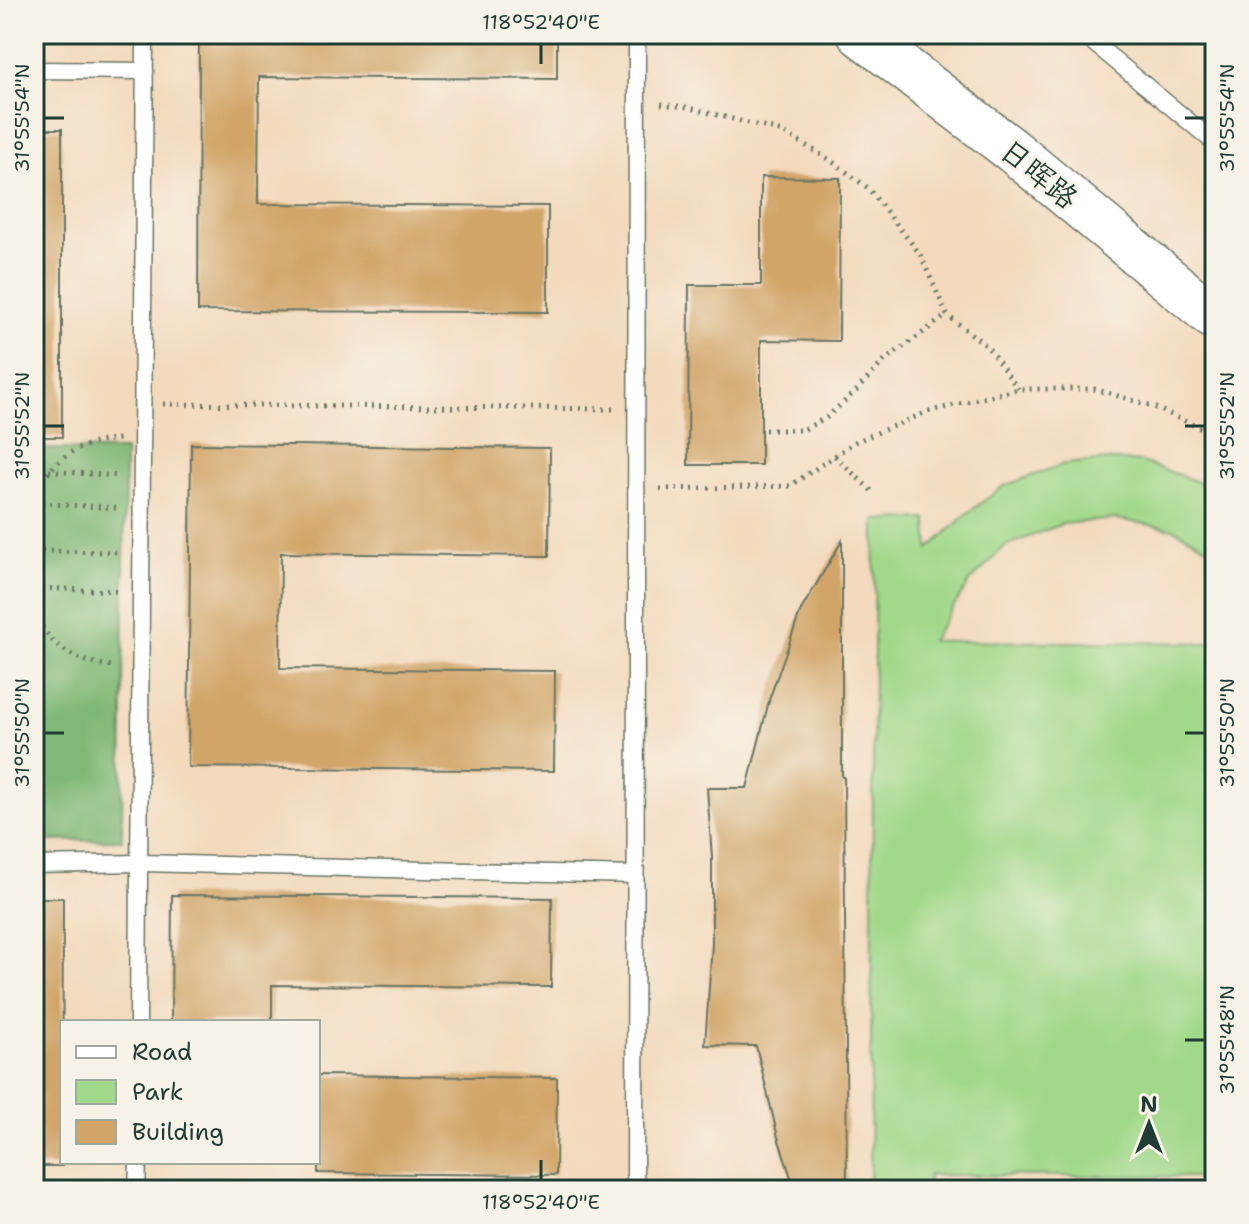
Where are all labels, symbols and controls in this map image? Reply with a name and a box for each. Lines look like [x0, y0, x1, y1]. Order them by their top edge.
text: 118°52'40"E [482, 9, 600, 35]
text: 31°55'54"N [9, 63, 35, 173]
text: 31°55'54"N [1214, 63, 1240, 173]
street label: 日晖路 [991, 130, 1087, 218]
text: 31°55'52"N [9, 372, 35, 480]
text: 31°55'52"N [1214, 372, 1240, 480]
text: 31°55'50"N [9, 678, 35, 788]
text: 31°55'50"N [1214, 678, 1240, 788]
text: 31°55'48"N [1214, 985, 1240, 1095]
legend [60, 1020, 320, 1164]
text: Road [132, 1036, 192, 1068]
text: Park [132, 1076, 184, 1108]
north arrow [1109, 1084, 1189, 1164]
text: N [1140, 1090, 1158, 1119]
text: Building [132, 1116, 224, 1148]
text: 118°52'40"E [482, 1189, 600, 1215]

